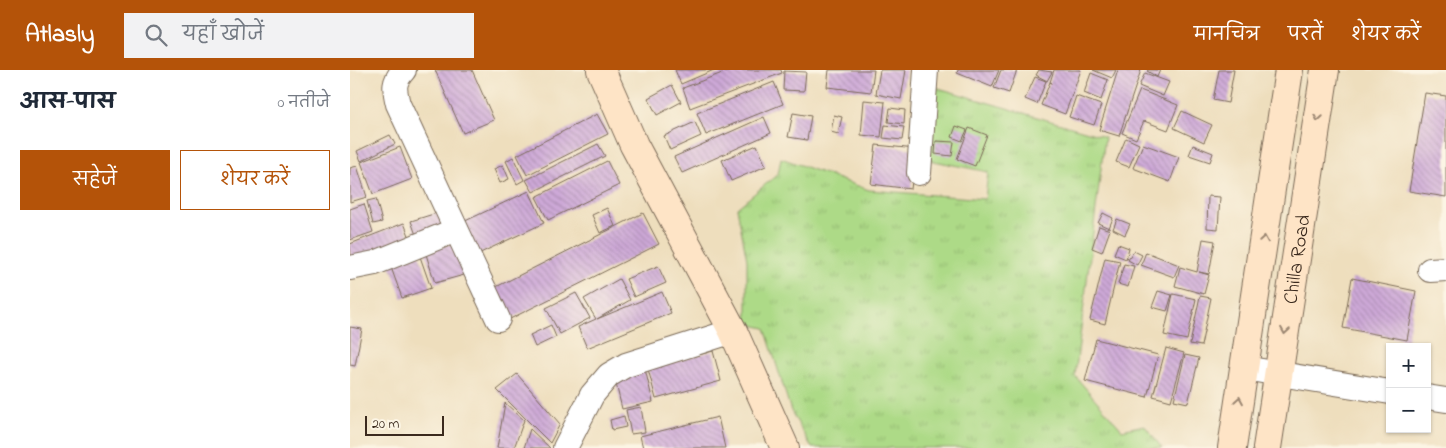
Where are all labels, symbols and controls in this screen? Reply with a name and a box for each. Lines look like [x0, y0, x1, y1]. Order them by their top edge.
search box [124, 13, 474, 58]
text: Atlasly [25, 18, 94, 53]
icon: search [142, 21, 170, 49]
text: यहाँ खोजें [182, 22, 264, 49]
text: मानचित्र [1194, 23, 1260, 49]
text: परतें [1288, 23, 1323, 49]
text: शेयर करें [1351, 23, 1421, 49]
text: आस-पास [20, 88, 115, 118]
text: 0 नतीजे [278, 91, 330, 115]
one-way arrow [1313, 115, 1324, 123]
button: सहेजें [20, 150, 170, 210]
button: शेयर करें [180, 150, 330, 210]
street label: Chilla Road [1277, 213, 1320, 306]
one-way arrow [1258, 235, 1268, 243]
one-way arrow [1280, 326, 1290, 335]
map controls [1386, 343, 1431, 433]
button: + [1386, 343, 1431, 388]
button: − [1386, 388, 1431, 433]
one-way arrow [1234, 395, 1244, 404]
scale bar [365, 413, 444, 436]
text: 20 m [372, 414, 399, 435]

